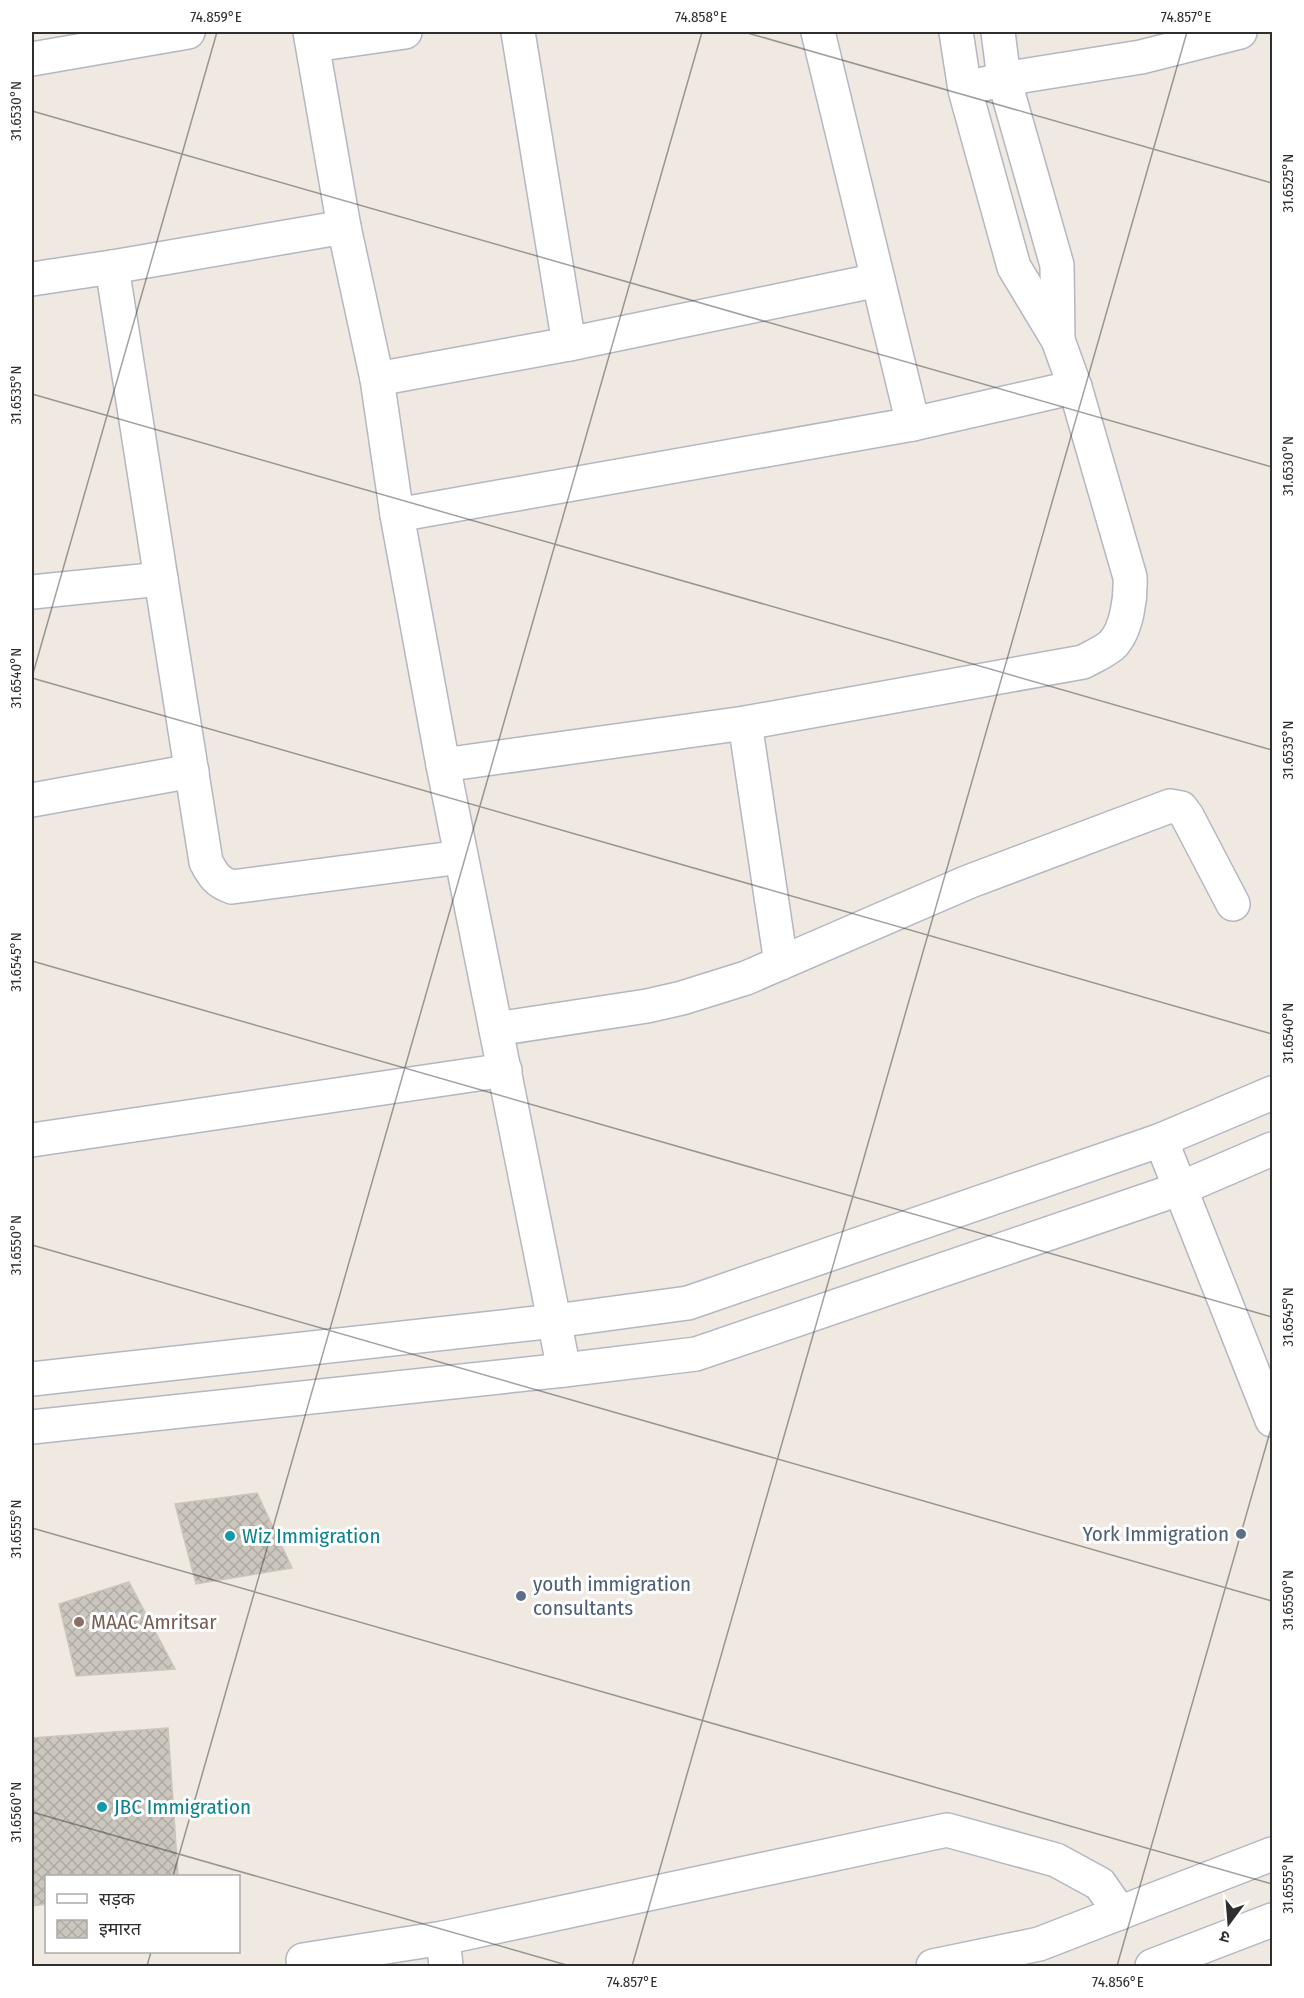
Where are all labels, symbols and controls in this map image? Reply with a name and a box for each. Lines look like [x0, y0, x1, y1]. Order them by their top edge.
text: 74.859°E [190, 8, 242, 26]
text: 74.858°E [675, 8, 727, 26]
text: 74.857°E [1161, 8, 1211, 26]
text: 31.6530°N [7, 81, 25, 141]
text: 31.6525°N [1279, 154, 1297, 212]
text: 31.6535°N [7, 365, 25, 425]
text: 31.6530°N [1279, 436, 1297, 496]
text: 31.6540°N [7, 648, 25, 708]
text: 31.6535°N [1279, 720, 1297, 780]
text: 31.6545°N [7, 932, 25, 992]
text: 31.6540°N [1279, 1003, 1297, 1063]
text: 31.6550°N [7, 1215, 25, 1275]
text: 31.6545°N [1279, 1287, 1297, 1347]
text: 31.6555°N [7, 1499, 25, 1559]
place label: York Immigration [1082, 1521, 1229, 1547]
place label: Wiz Immigration [242, 1523, 380, 1549]
marker: York Immigration [1234, 1527, 1248, 1541]
marker: Wiz Immigration [223, 1529, 237, 1543]
text: 31.6550°N [1279, 1570, 1297, 1630]
place label: youth immigration consultants [533, 1571, 691, 1621]
marker: youth immigration consultants [514, 1589, 528, 1603]
place label: MAAC Amritsar [91, 1609, 217, 1635]
marker: MAAC Amritsar [72, 1615, 86, 1629]
text: 31.6560°N [7, 1782, 25, 1842]
place label: JBC Immigration [114, 1794, 251, 1820]
marker: JBC Immigration [95, 1800, 109, 1814]
text: 31.6555°N [1279, 1854, 1297, 1914]
legend [45, 1875, 240, 1953]
text: सड़क [99, 1888, 136, 1910]
north arrow [1199, 1893, 1259, 1953]
text: इमारत [99, 1918, 142, 1940]
text: उ [1217, 1926, 1232, 1947]
text: 74.857°E [607, 1973, 657, 1991]
text: 74.856°E [1092, 1973, 1144, 1991]

